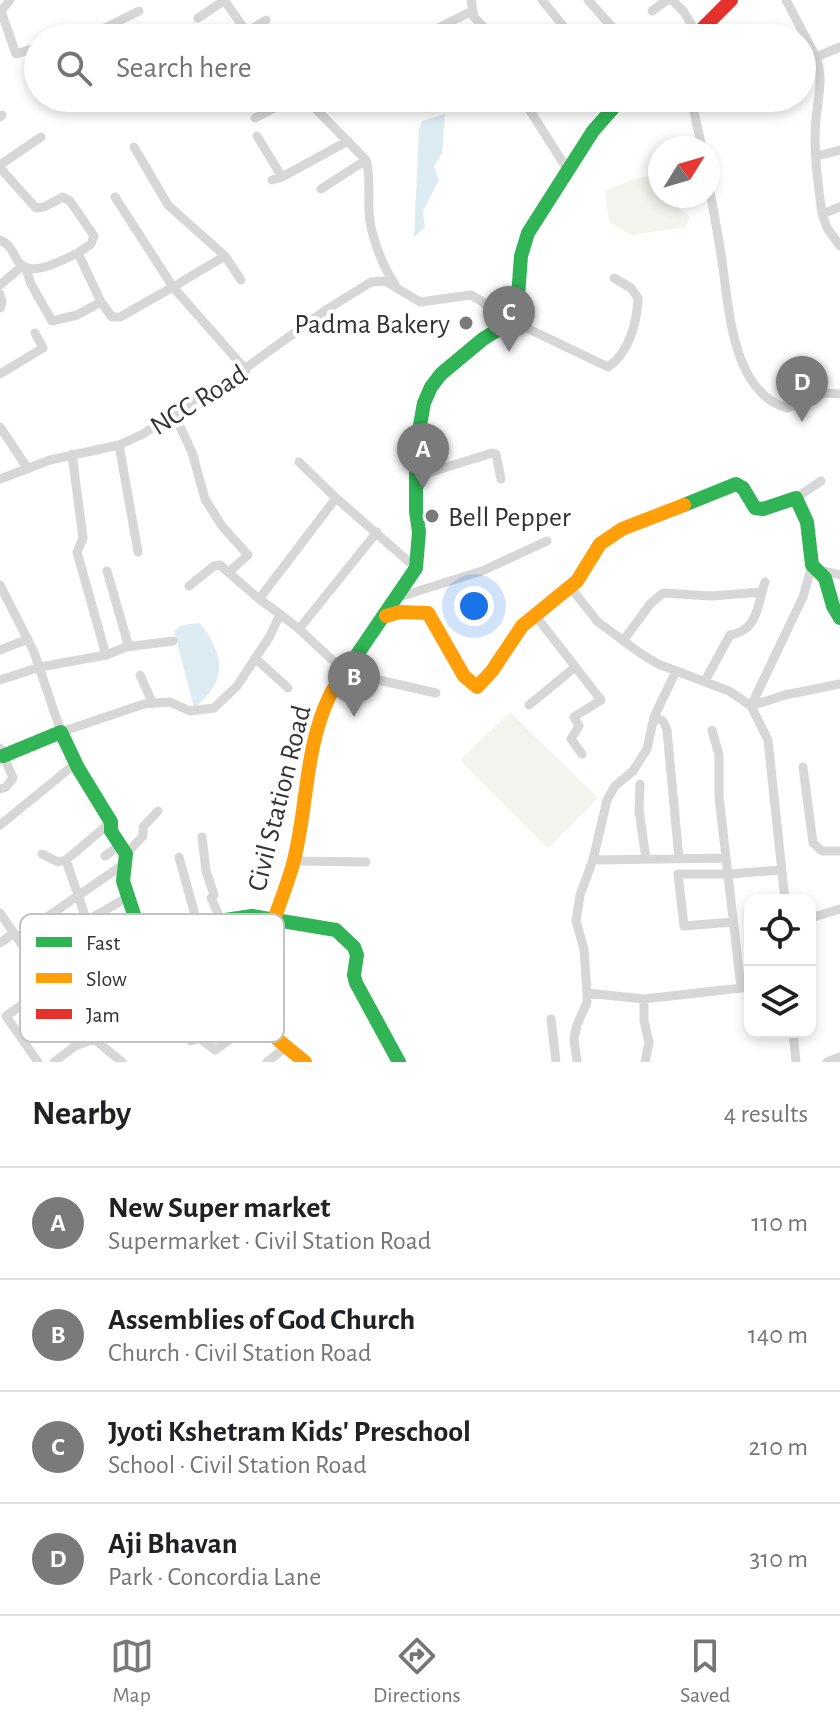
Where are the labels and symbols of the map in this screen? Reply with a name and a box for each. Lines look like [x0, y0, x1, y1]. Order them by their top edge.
north arrow [648, 136, 720, 208]
pin: C [483, 286, 535, 352]
place label: Padma Bakery [294, 311, 450, 339]
marker: Padma Bakery [457, 314, 475, 332]
pin: D [776, 356, 828, 422]
street label: NCC Road [146, 360, 252, 441]
pin: A [397, 423, 449, 489]
place label: Bell Pepper [448, 504, 571, 532]
marker: Bell Pepper [423, 507, 441, 525]
your location [454, 586, 494, 626]
pin: B [328, 651, 380, 717]
street label: Civil Station Road [243, 703, 317, 894]
legend [20, 914, 284, 1042]
text: Fast [86, 932, 120, 954]
text: Slow [86, 968, 127, 990]
text: Jam [86, 1004, 120, 1026]

